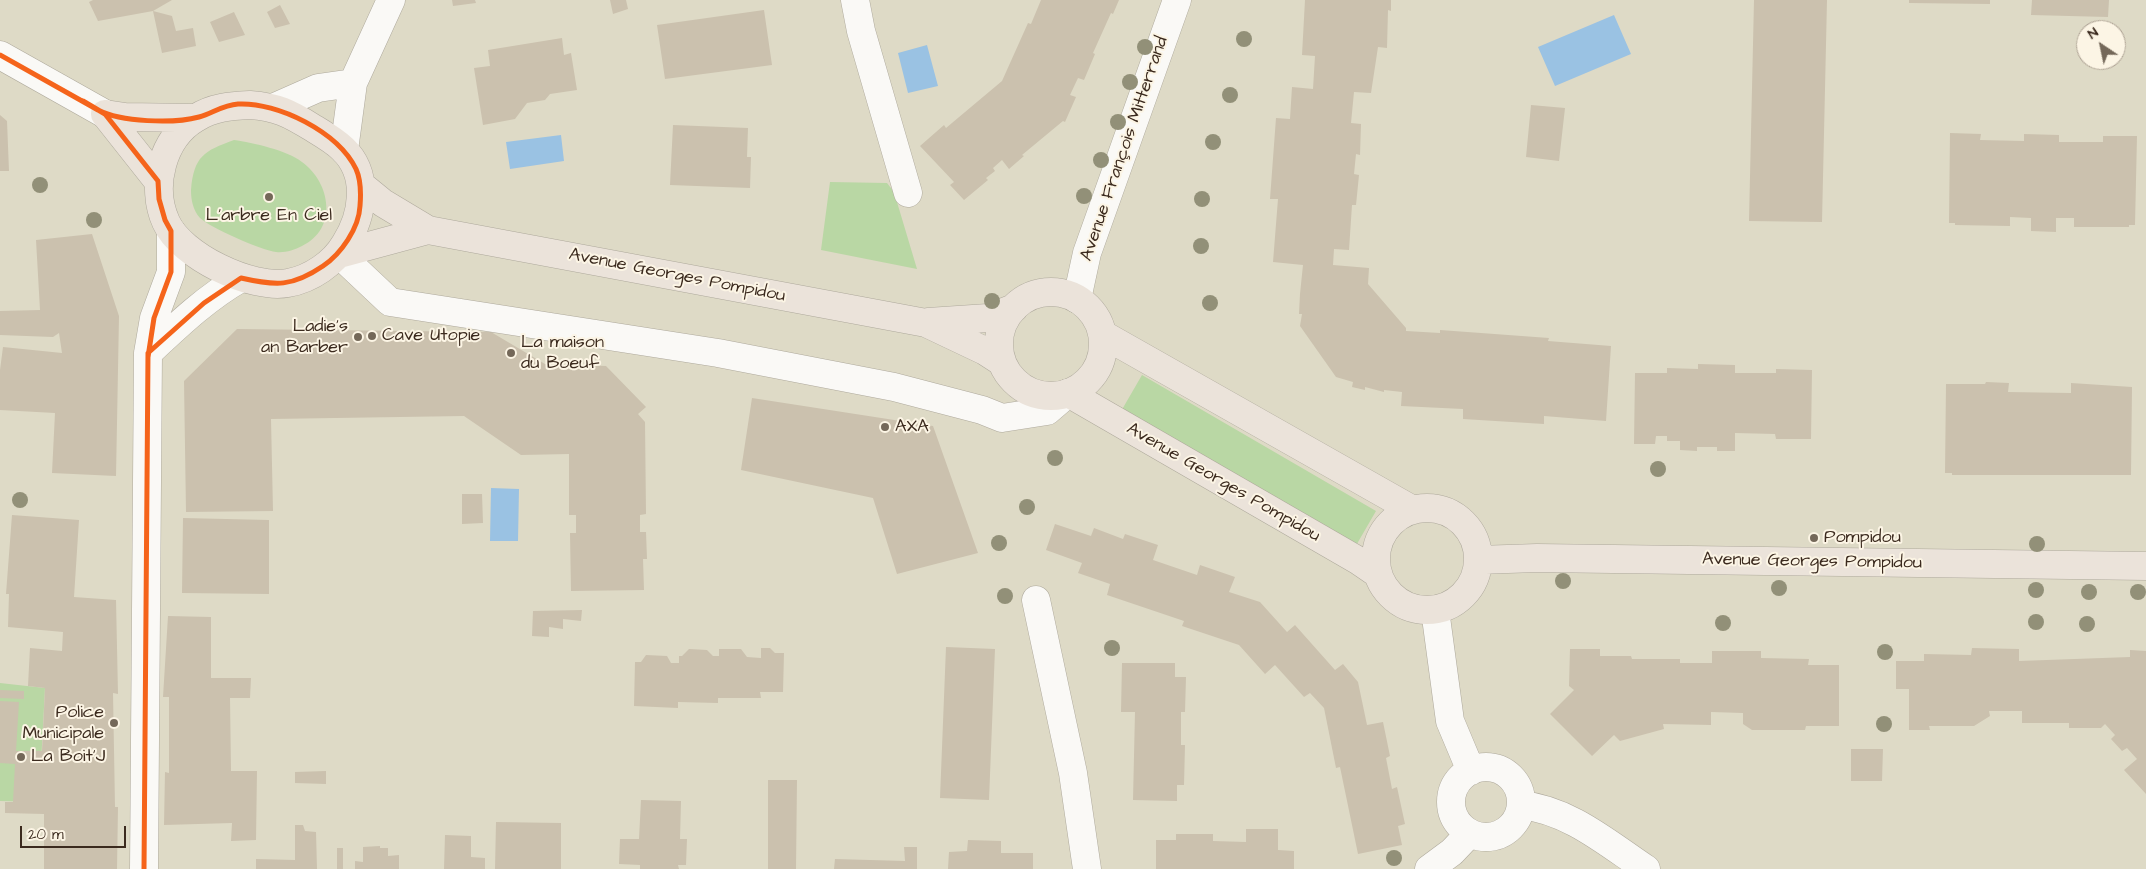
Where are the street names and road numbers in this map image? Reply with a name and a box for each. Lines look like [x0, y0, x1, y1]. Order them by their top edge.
street label: Avenue François Mitterrand [1076, 34, 1174, 264]
street label: Avenue Georges Pompidou [567, 244, 787, 308]
street label: Avenue Georges Pompidou [1122, 419, 1324, 547]
street label: Avenue Georges Pompidou [1702, 549, 1922, 575]

